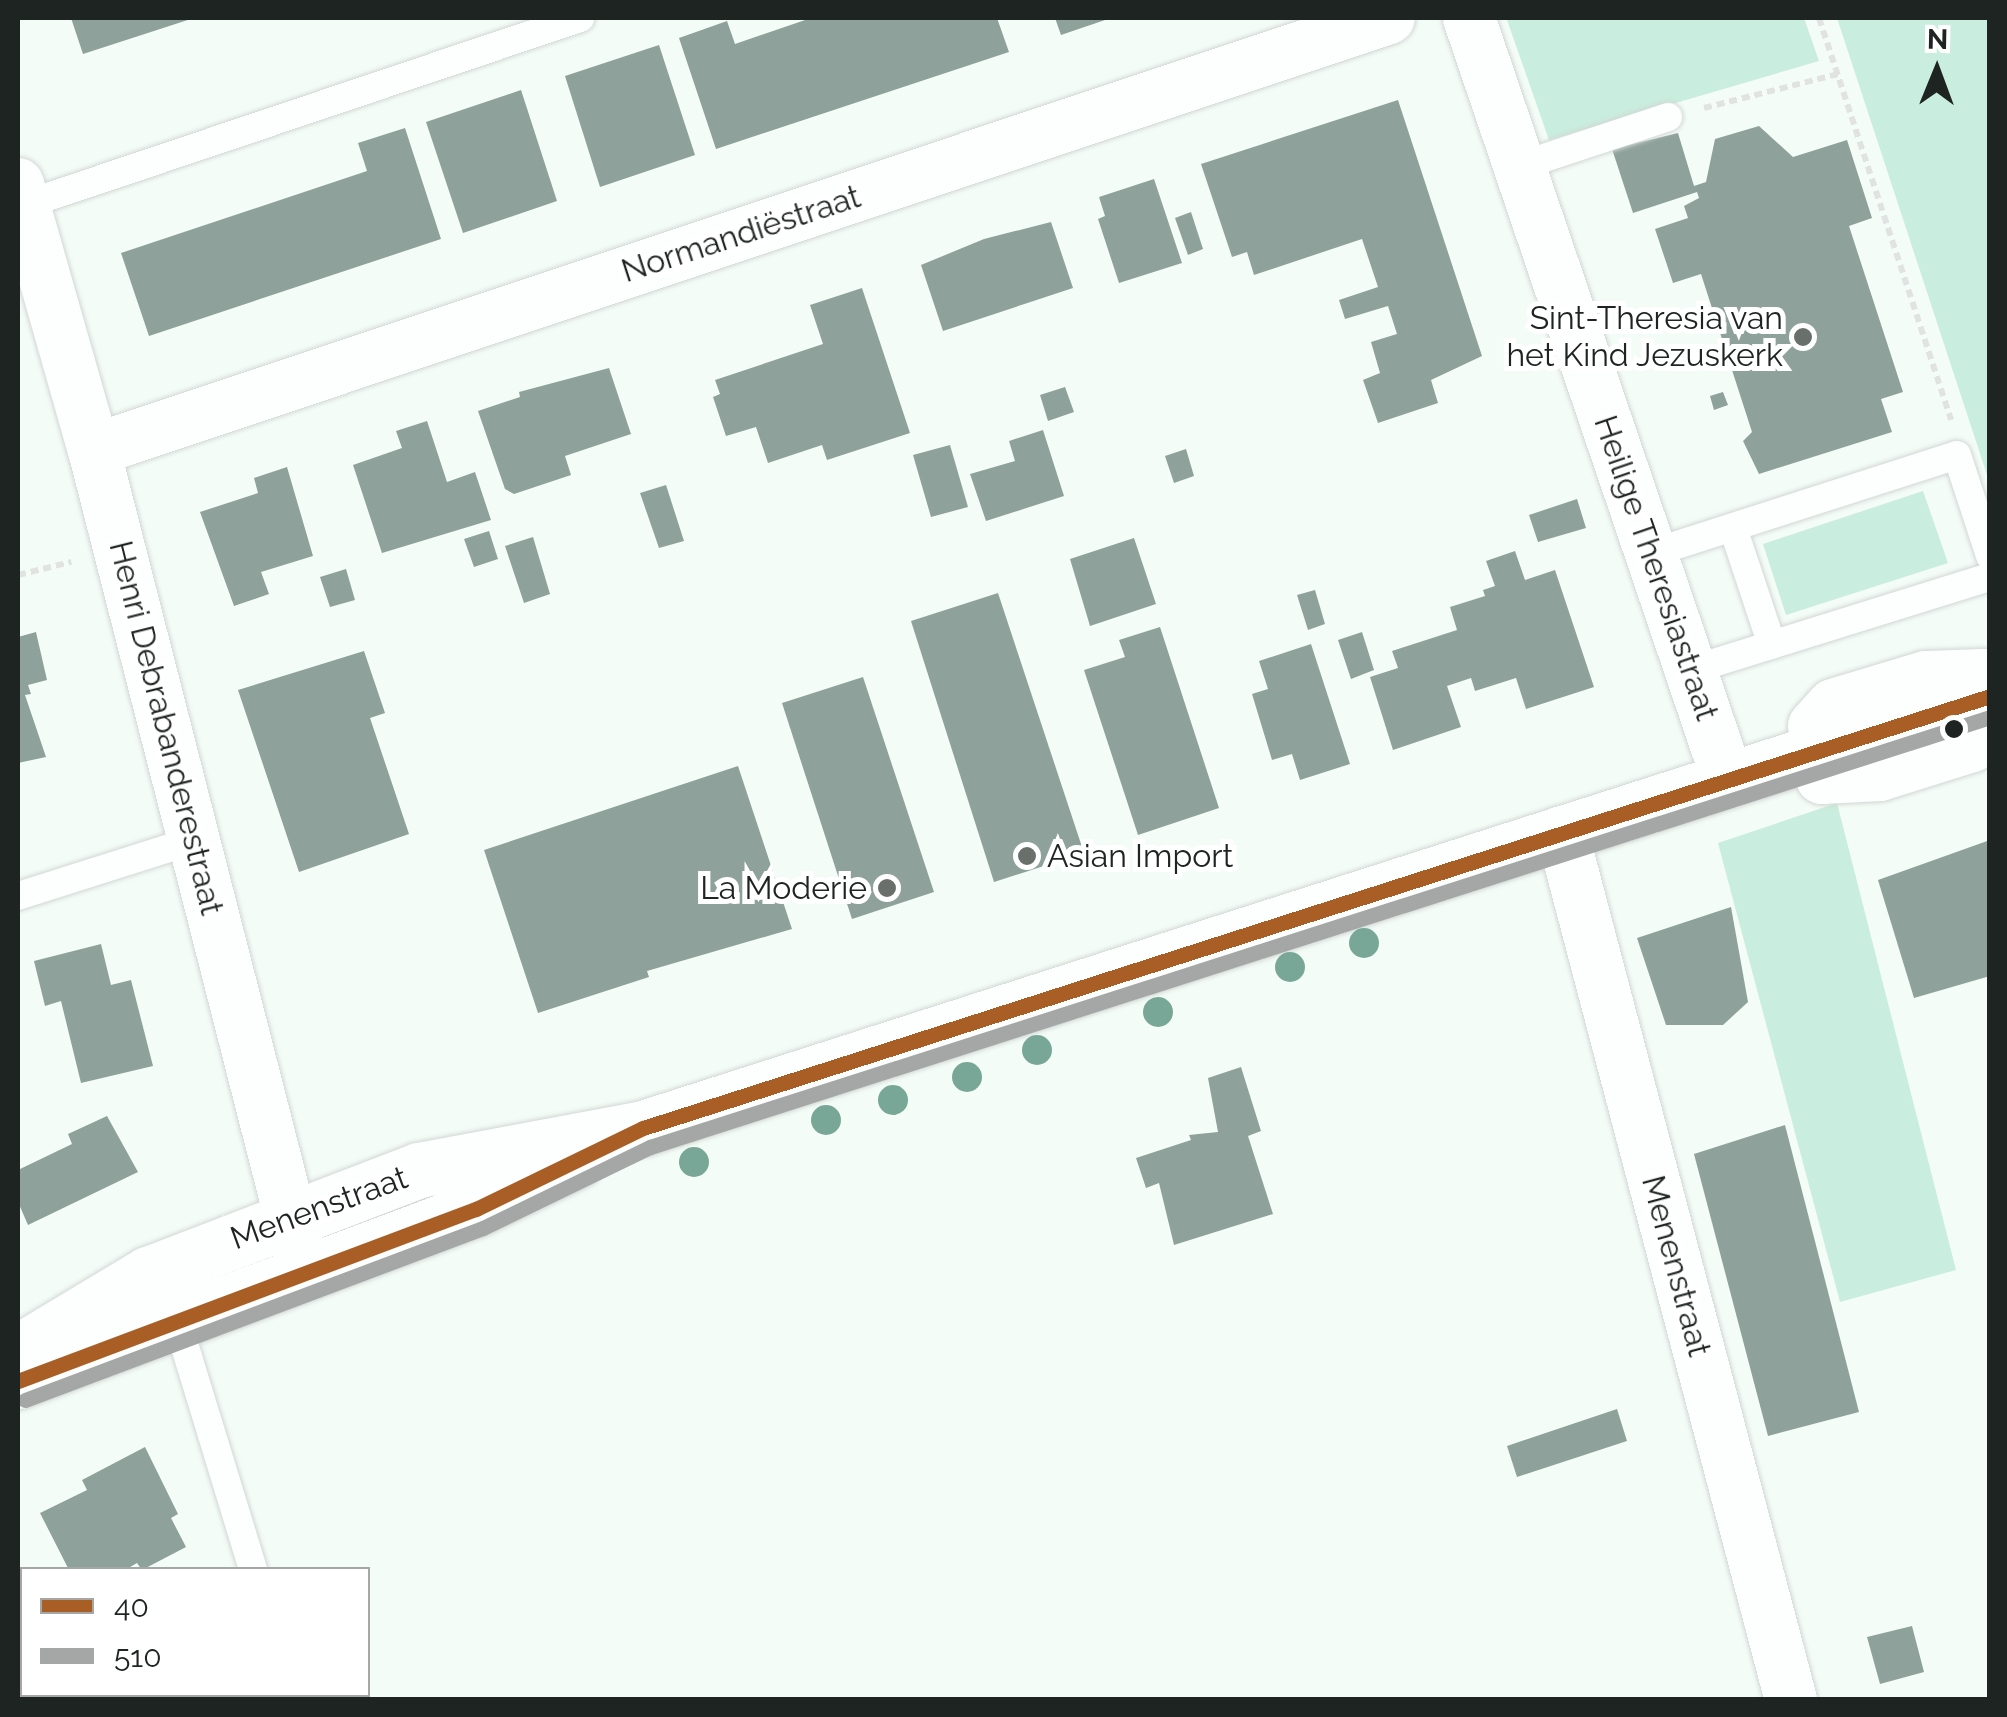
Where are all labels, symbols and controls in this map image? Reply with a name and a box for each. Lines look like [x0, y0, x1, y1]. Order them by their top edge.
north arrow [1887, 20, 1987, 120]
text: N [1927, 23, 1949, 56]
street label: Normandiëstraat [617, 177, 865, 291]
place label: Sint-Theresia van het Kind Jezuskerk [1506, 300, 1783, 375]
marker: Sint-Theresia van het Kind Jezuskerk [1792, 326, 1814, 348]
street label: Heilige Theresiastraat [1586, 410, 1726, 726]
street label: Henri Debrabanderestraat [101, 537, 231, 919]
unlabelled marker [1944, 719, 1964, 739]
place label: Asian Import [1047, 837, 1233, 875]
marker: Asian Import [1016, 845, 1038, 867]
place label: La Moderie [700, 869, 867, 907]
marker: La Moderie [876, 877, 898, 899]
street label: Menenstraat [225, 1158, 413, 1258]
street label: Menenstraat [1633, 1171, 1719, 1361]
legend [20, 1567, 370, 1697]
text: 40 [114, 1589, 149, 1624]
text: 510 [114, 1639, 162, 1674]

